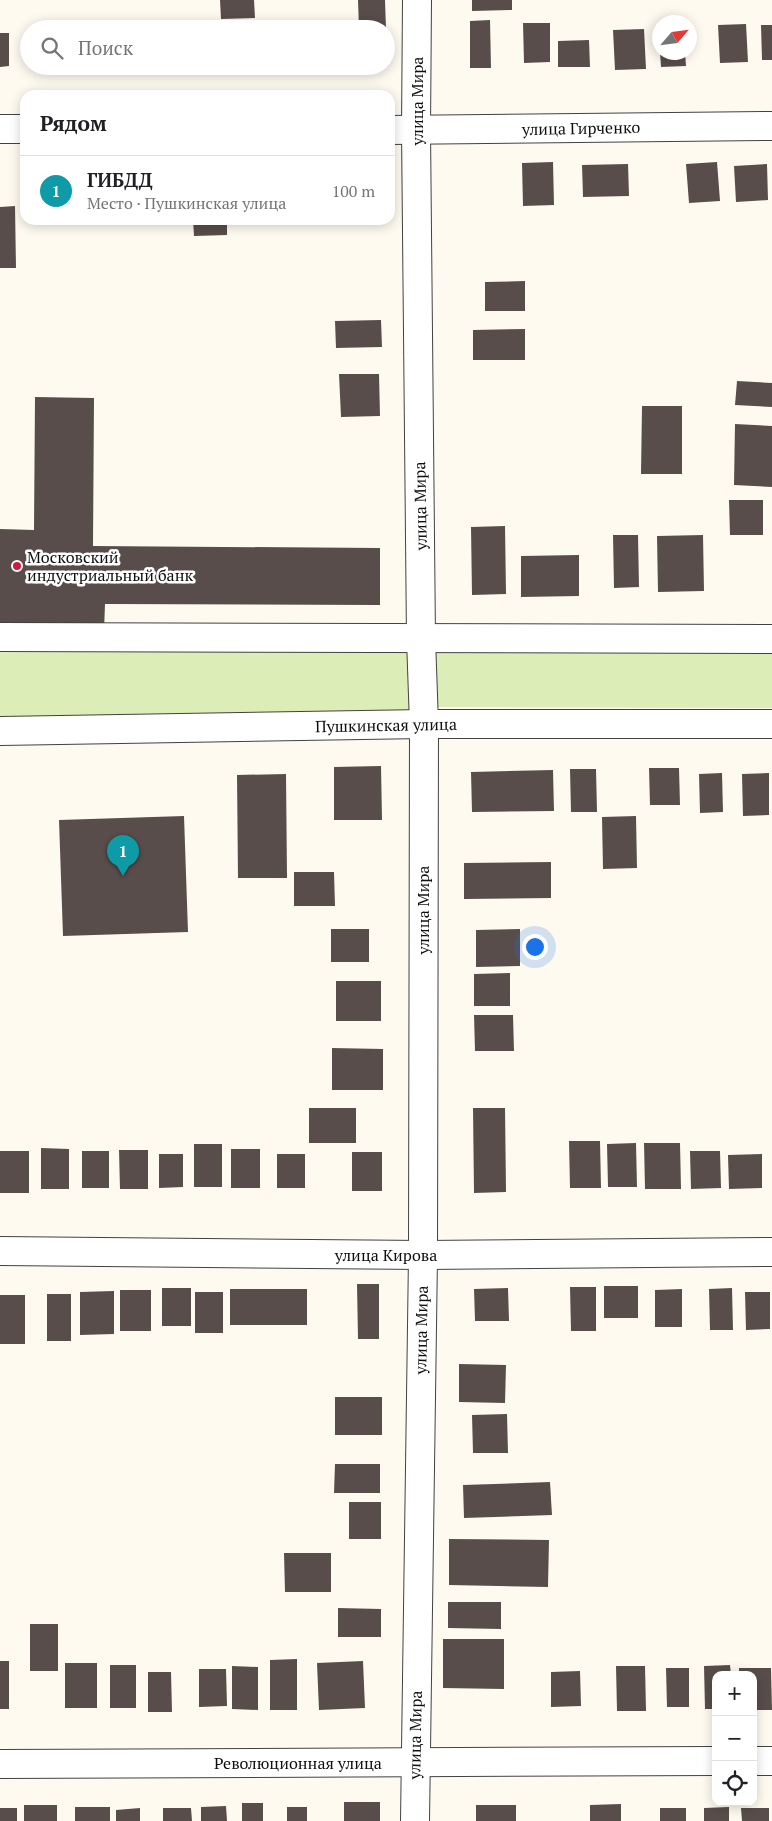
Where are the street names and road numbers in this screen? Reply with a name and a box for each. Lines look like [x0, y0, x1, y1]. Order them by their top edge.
street label: улица Мира [406, 57, 428, 146]
street label: улица Гирченко [521, 116, 640, 140]
street label: улица Мира [408, 461, 432, 552]
street label: Пушкинская улица [315, 713, 457, 737]
street label: улица Мира [412, 866, 434, 955]
street label: улица Кирова [334, 1244, 437, 1266]
street label: улица Мира [409, 1285, 433, 1376]
street label: улица Мира [403, 1690, 427, 1781]
street label: Революционная улица [214, 1752, 382, 1774]

